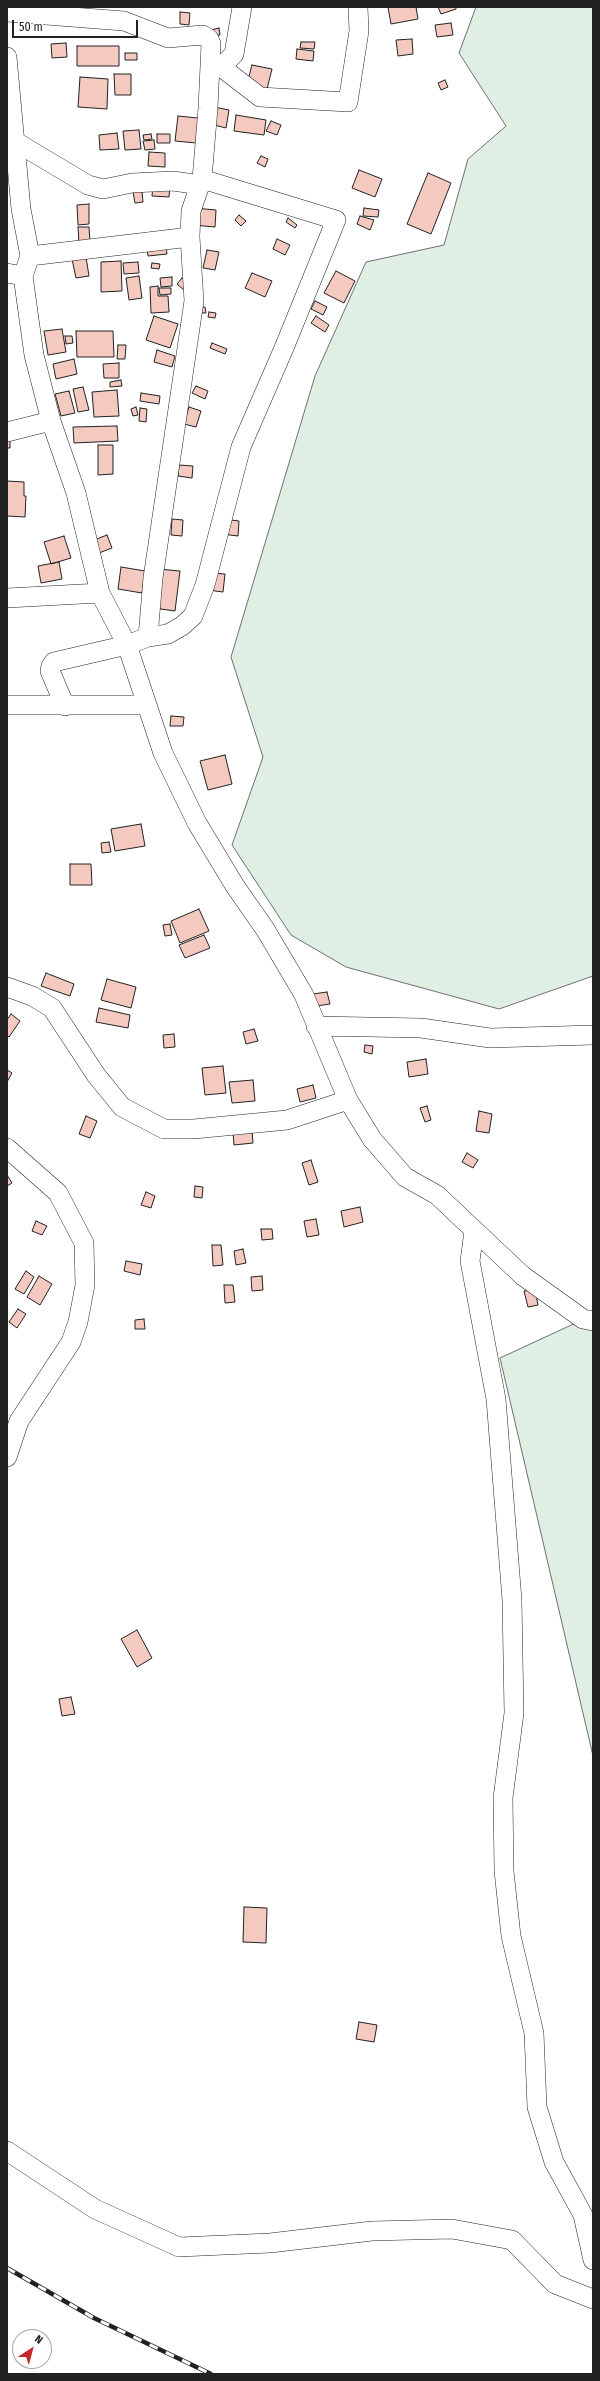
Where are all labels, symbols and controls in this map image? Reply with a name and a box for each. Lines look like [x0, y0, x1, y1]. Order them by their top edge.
scale bar [14, 12, 140, 38]
text: 50 m [19, 20, 43, 34]
north arrow [12, 2329, 52, 2369]
text: N [32, 2332, 45, 2347]

